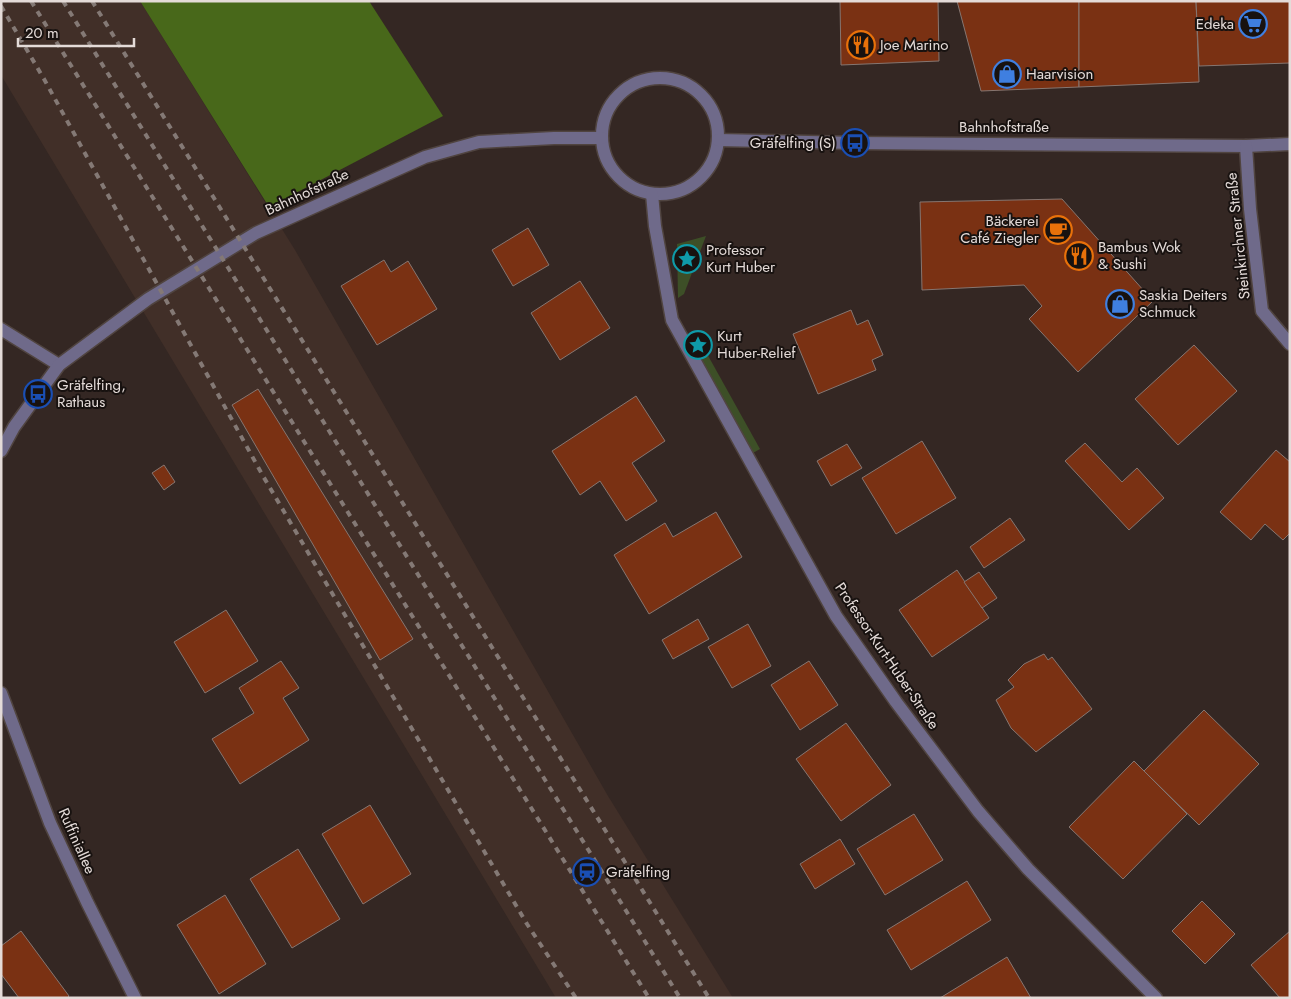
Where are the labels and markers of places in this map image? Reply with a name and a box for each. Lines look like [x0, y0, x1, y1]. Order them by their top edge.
supermarket icon: Edeka [1238, 9, 1268, 39]
place label: Edeka [1196, 13, 1234, 35]
restaurant icon: Joe Marino [846, 30, 876, 60]
place label: Joe Marino [878, 34, 949, 56]
shop icon: Haarvision [992, 59, 1022, 89]
place label: Haarvision [1026, 63, 1093, 85]
bus stop icon: Gräfelfing (S) [840, 128, 870, 158]
place label: Gräfelfing (S) [750, 132, 836, 154]
place label: Bäckerei Café Ziegler [960, 210, 1040, 249]
cafe icon: Bäckerei Café Ziegler [1043, 215, 1073, 245]
place label: Bambus Wok & Sushi [1098, 236, 1181, 275]
place label: Professor Kurt Huber [706, 239, 776, 278]
restaurant icon: Bambus Wok & Sushi [1064, 241, 1094, 271]
place icon: Professor Kurt Huber [672, 244, 702, 274]
place label: Saskia Deiters Schmuck [1139, 284, 1227, 323]
shop icon: Saskia Deiters Schmuck [1105, 289, 1135, 319]
place label: Kurt Huber-Relief [717, 325, 796, 364]
place icon: Kurt Huber-Relief [683, 330, 713, 360]
place label: Gräfelfing, Rathaus [57, 374, 126, 413]
bus stop icon: Gräfelfing, Rathaus [23, 379, 53, 409]
station icon: Gräfelfing [572, 857, 602, 887]
place label: Gräfelfing [606, 861, 670, 883]

